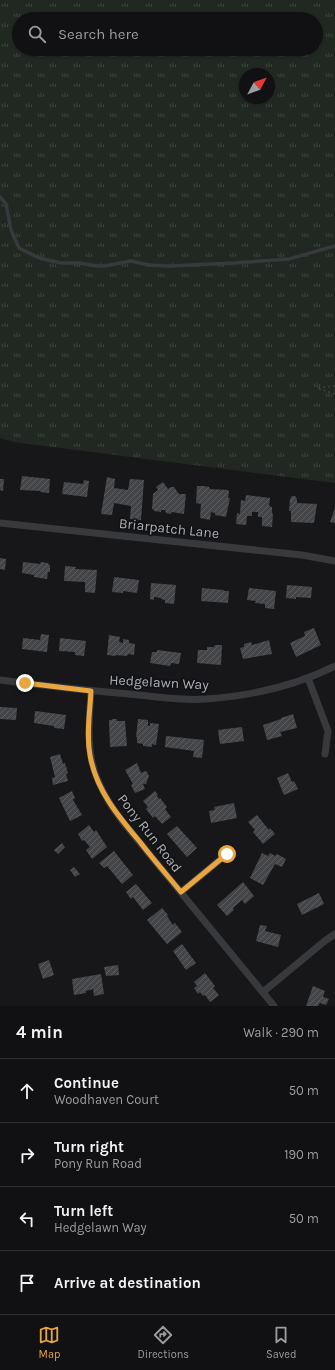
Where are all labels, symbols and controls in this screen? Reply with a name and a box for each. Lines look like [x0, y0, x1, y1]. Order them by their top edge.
search box [12, 12, 323, 56]
icon: search [26, 23, 48, 45]
text: Search here [58, 25, 139, 43]
north arrow [239, 68, 275, 104]
street label: Briarpatch Lane [118, 515, 220, 542]
street label: Hedgelawn Way [109, 671, 210, 694]
route end [16, 674, 34, 692]
street label: Pony Run Road [114, 791, 185, 876]
route start [218, 845, 236, 863]
text: 4 min [16, 1022, 63, 1042]
text: Walk · 290 m [243, 1025, 319, 1040]
text: Continue [54, 1074, 119, 1092]
icon: ahead [16, 1080, 38, 1102]
text: 50 m [289, 1083, 319, 1098]
text: Woodhaven Court [54, 1092, 159, 1107]
text: Turn right [54, 1138, 124, 1156]
icon: right [16, 1144, 38, 1166]
text: 190 m [284, 1147, 319, 1162]
text: Pony Run Road [54, 1156, 142, 1171]
text: Turn left [54, 1202, 113, 1220]
icon: left [16, 1208, 38, 1230]
text: 50 m [289, 1211, 319, 1226]
text: Hedgelawn Way [54, 1220, 147, 1235]
icon: arrive [16, 1272, 38, 1294]
text: Arrive at destination [54, 1274, 201, 1292]
tab: Map [38, 1324, 60, 1361]
tab: Directions [137, 1324, 189, 1361]
tab: Saved [266, 1324, 297, 1361]

